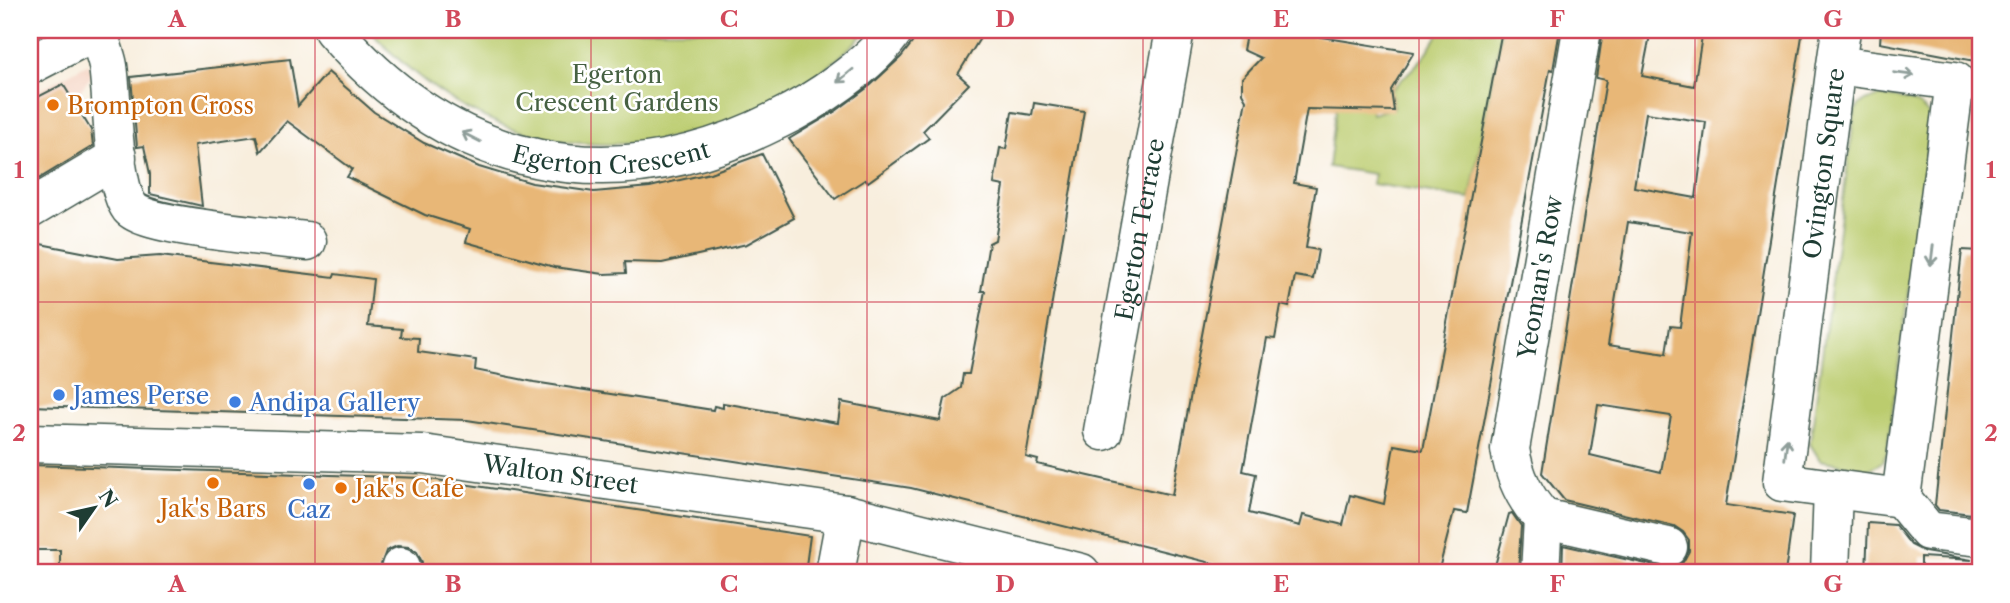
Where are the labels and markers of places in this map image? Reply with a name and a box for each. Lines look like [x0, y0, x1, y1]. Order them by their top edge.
place label: Brompton Cross [67, 91, 254, 120]
marker: Brompton Cross [45, 97, 61, 113]
place label: James Perse [69, 381, 209, 410]
marker: James Perse [51, 387, 67, 403]
place label: Andipa Gallery [248, 388, 421, 417]
marker: Andipa Gallery [227, 394, 243, 410]
place label: Jak's Cafe [351, 474, 464, 503]
marker: Jak's Bars [205, 475, 221, 491]
marker: Caz [301, 476, 317, 492]
marker: Jak's Cafe [333, 480, 349, 496]
place label: Jak's Bars [156, 494, 266, 523]
place label: Caz [287, 495, 331, 524]

